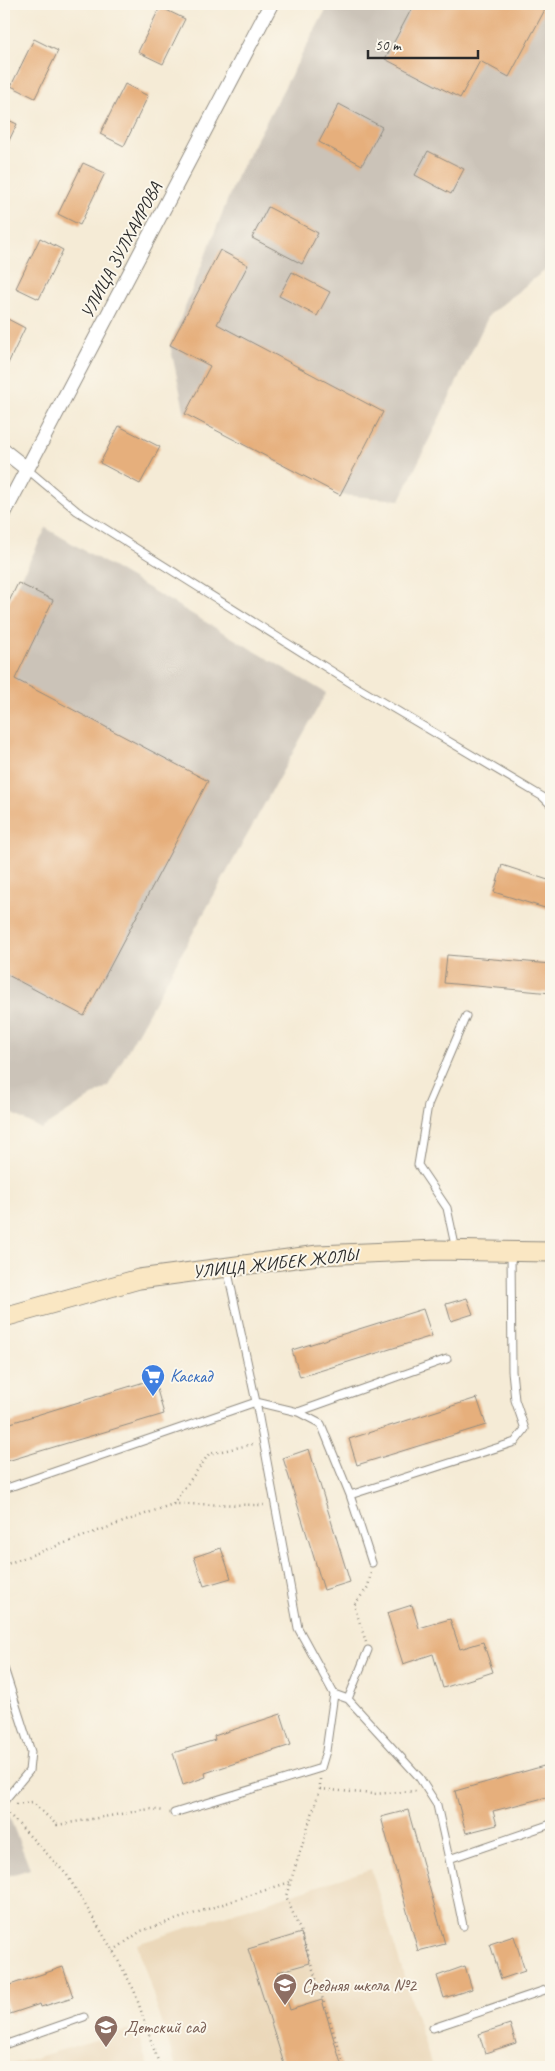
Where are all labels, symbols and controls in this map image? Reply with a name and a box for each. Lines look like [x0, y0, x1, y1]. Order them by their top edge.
scale bar [368, 28, 478, 60]
text: 50 m [375, 36, 402, 55]
street label: УЛИЦА ЗУЛХАИРОВА [76, 177, 167, 322]
street label: УЛИЦА ЖИБЕК ЖОЛЫ [191, 1243, 362, 1283]
supermarket icon: Каскад [140, 1363, 166, 1397]
place label: Каскад [170, 1365, 214, 1387]
school or university icon: Средняя школа №2 [272, 1972, 298, 2006]
place label: Средняя школа №2 [302, 1974, 418, 1996]
school or university icon: Детский сад [93, 2014, 119, 2048]
place label: Детский сад [124, 2016, 207, 2038]

